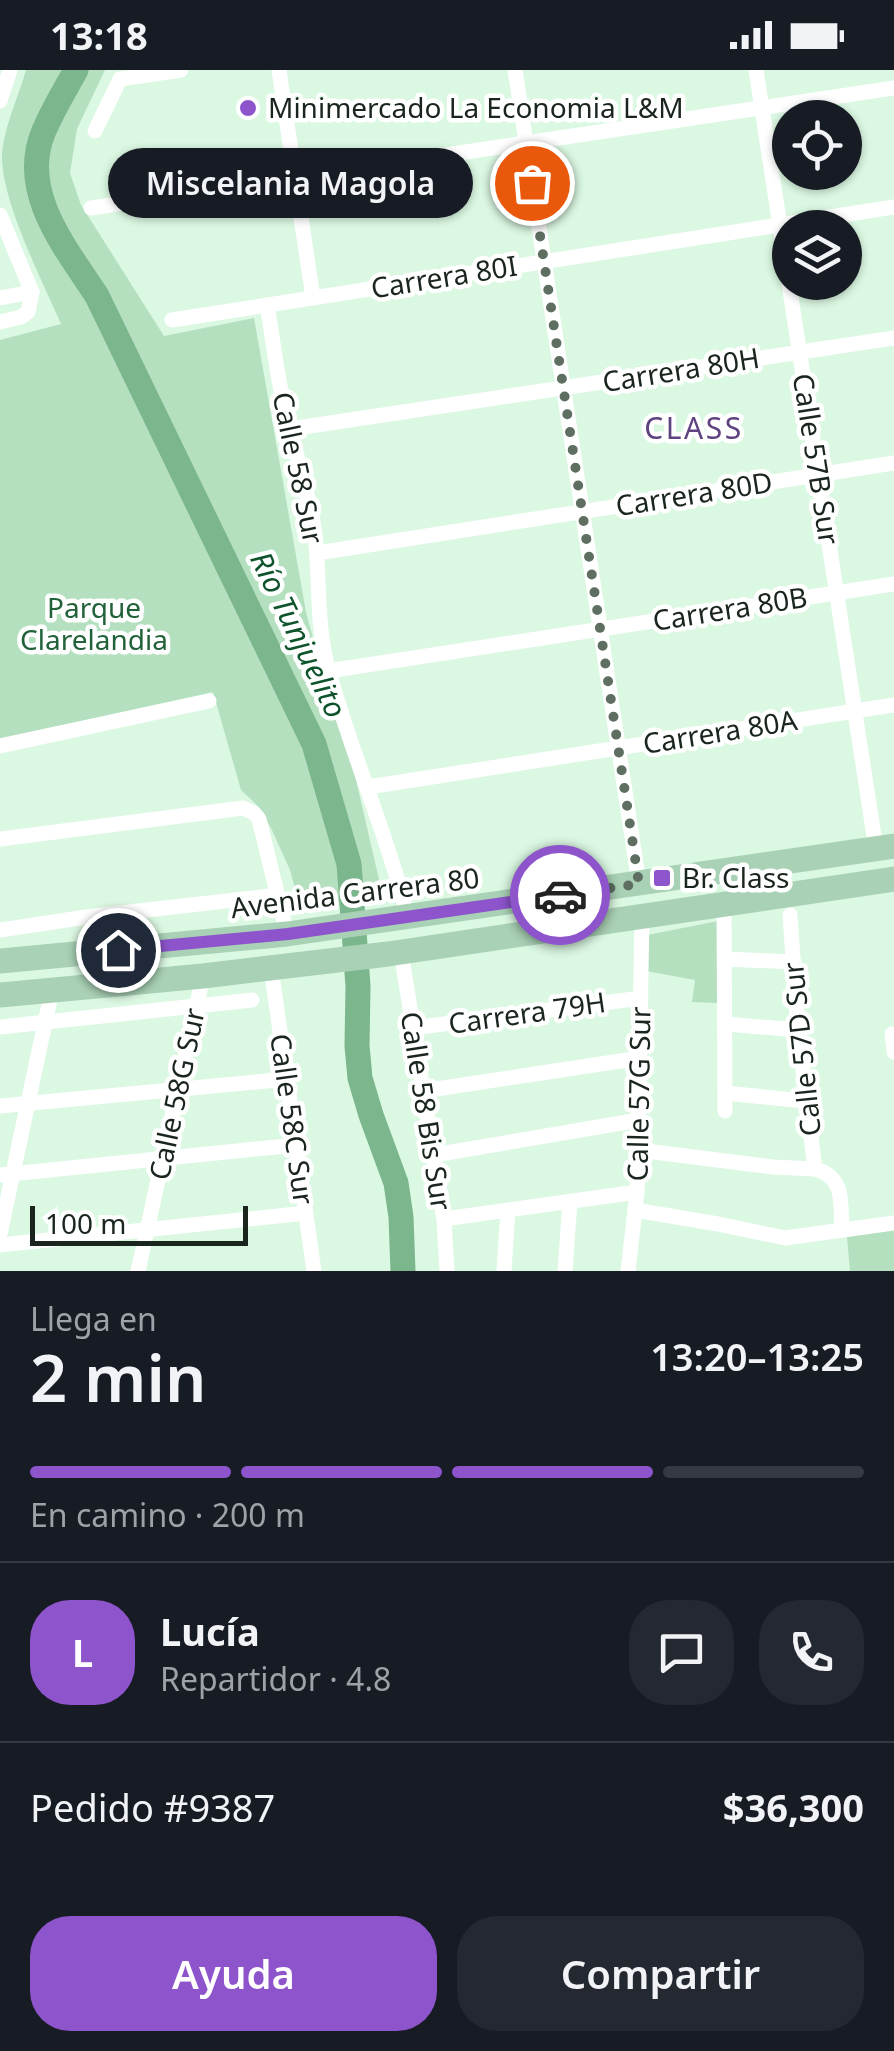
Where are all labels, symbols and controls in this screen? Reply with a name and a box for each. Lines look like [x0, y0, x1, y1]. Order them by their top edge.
text: 13:18 [50, 9, 148, 61]
place label: Minimercado La Economia L&M [268, 88, 684, 126]
marker: Minimercado La Economia L&M [237, 97, 259, 119]
map controls [772, 100, 862, 300]
button: locate [772, 100, 862, 190]
pin [490, 141, 575, 226]
callout: Miscelania Magola [107, 148, 472, 218]
icon: bag [505, 156, 560, 211]
text: Miscelania Magola [146, 161, 435, 204]
button: layers [772, 210, 862, 300]
street label: Carrera 80I [368, 246, 520, 306]
street label: Carrera 80H [600, 338, 762, 400]
street label: Calle 57B Sur [785, 371, 849, 548]
street label: Calle 58 Sur [264, 388, 334, 548]
district label: CLASS [644, 407, 744, 448]
street label: Carrera 80D [613, 462, 775, 524]
water label: Río Tunjuelito [241, 544, 357, 724]
street label: Carrera 80B [650, 577, 810, 639]
park label: Parque Clarelandia [20, 588, 168, 658]
street label: Carrera 80A [640, 700, 800, 762]
courier [510, 845, 610, 945]
street label: Avenida Carrera 80 [228, 858, 481, 926]
place label: Br. Class [682, 858, 790, 896]
marker: Br. Class [651, 867, 673, 889]
icon: car [533, 868, 588, 923]
pin [76, 908, 161, 993]
icon: home [91, 923, 146, 978]
street label: Calle 57D Sur [773, 960, 829, 1138]
street label: Carrera 79H [446, 982, 608, 1042]
street label: Calle 58G Sur [139, 1004, 213, 1183]
street label: Calle 57G Sur [617, 1006, 659, 1182]
street label: Calle 58 Bis Sur [393, 1009, 462, 1213]
street label: Calle 58C Sur [262, 1031, 324, 1207]
scale bar [30, 1201, 248, 1246]
text: 100 m [45, 1204, 127, 1242]
text: Llega en [30, 1297, 157, 1340]
text: 13:20–13:25 [650, 1330, 864, 1382]
text: 2 min [30, 1333, 206, 1421]
text: En camino · 200 m [30, 1493, 305, 1536]
button: chat [629, 1600, 734, 1705]
button: phone [759, 1600, 864, 1705]
text: Lucía [160, 1605, 260, 1657]
text: L [72, 1626, 93, 1678]
text: Repartidor · 4.8 [160, 1657, 391, 1700]
text: Pedido #9387 [30, 1781, 275, 1833]
text: $36,300 [723, 1781, 864, 1833]
button: Ayuda [30, 1916, 437, 2031]
button: Compartir [457, 1916, 864, 2031]

